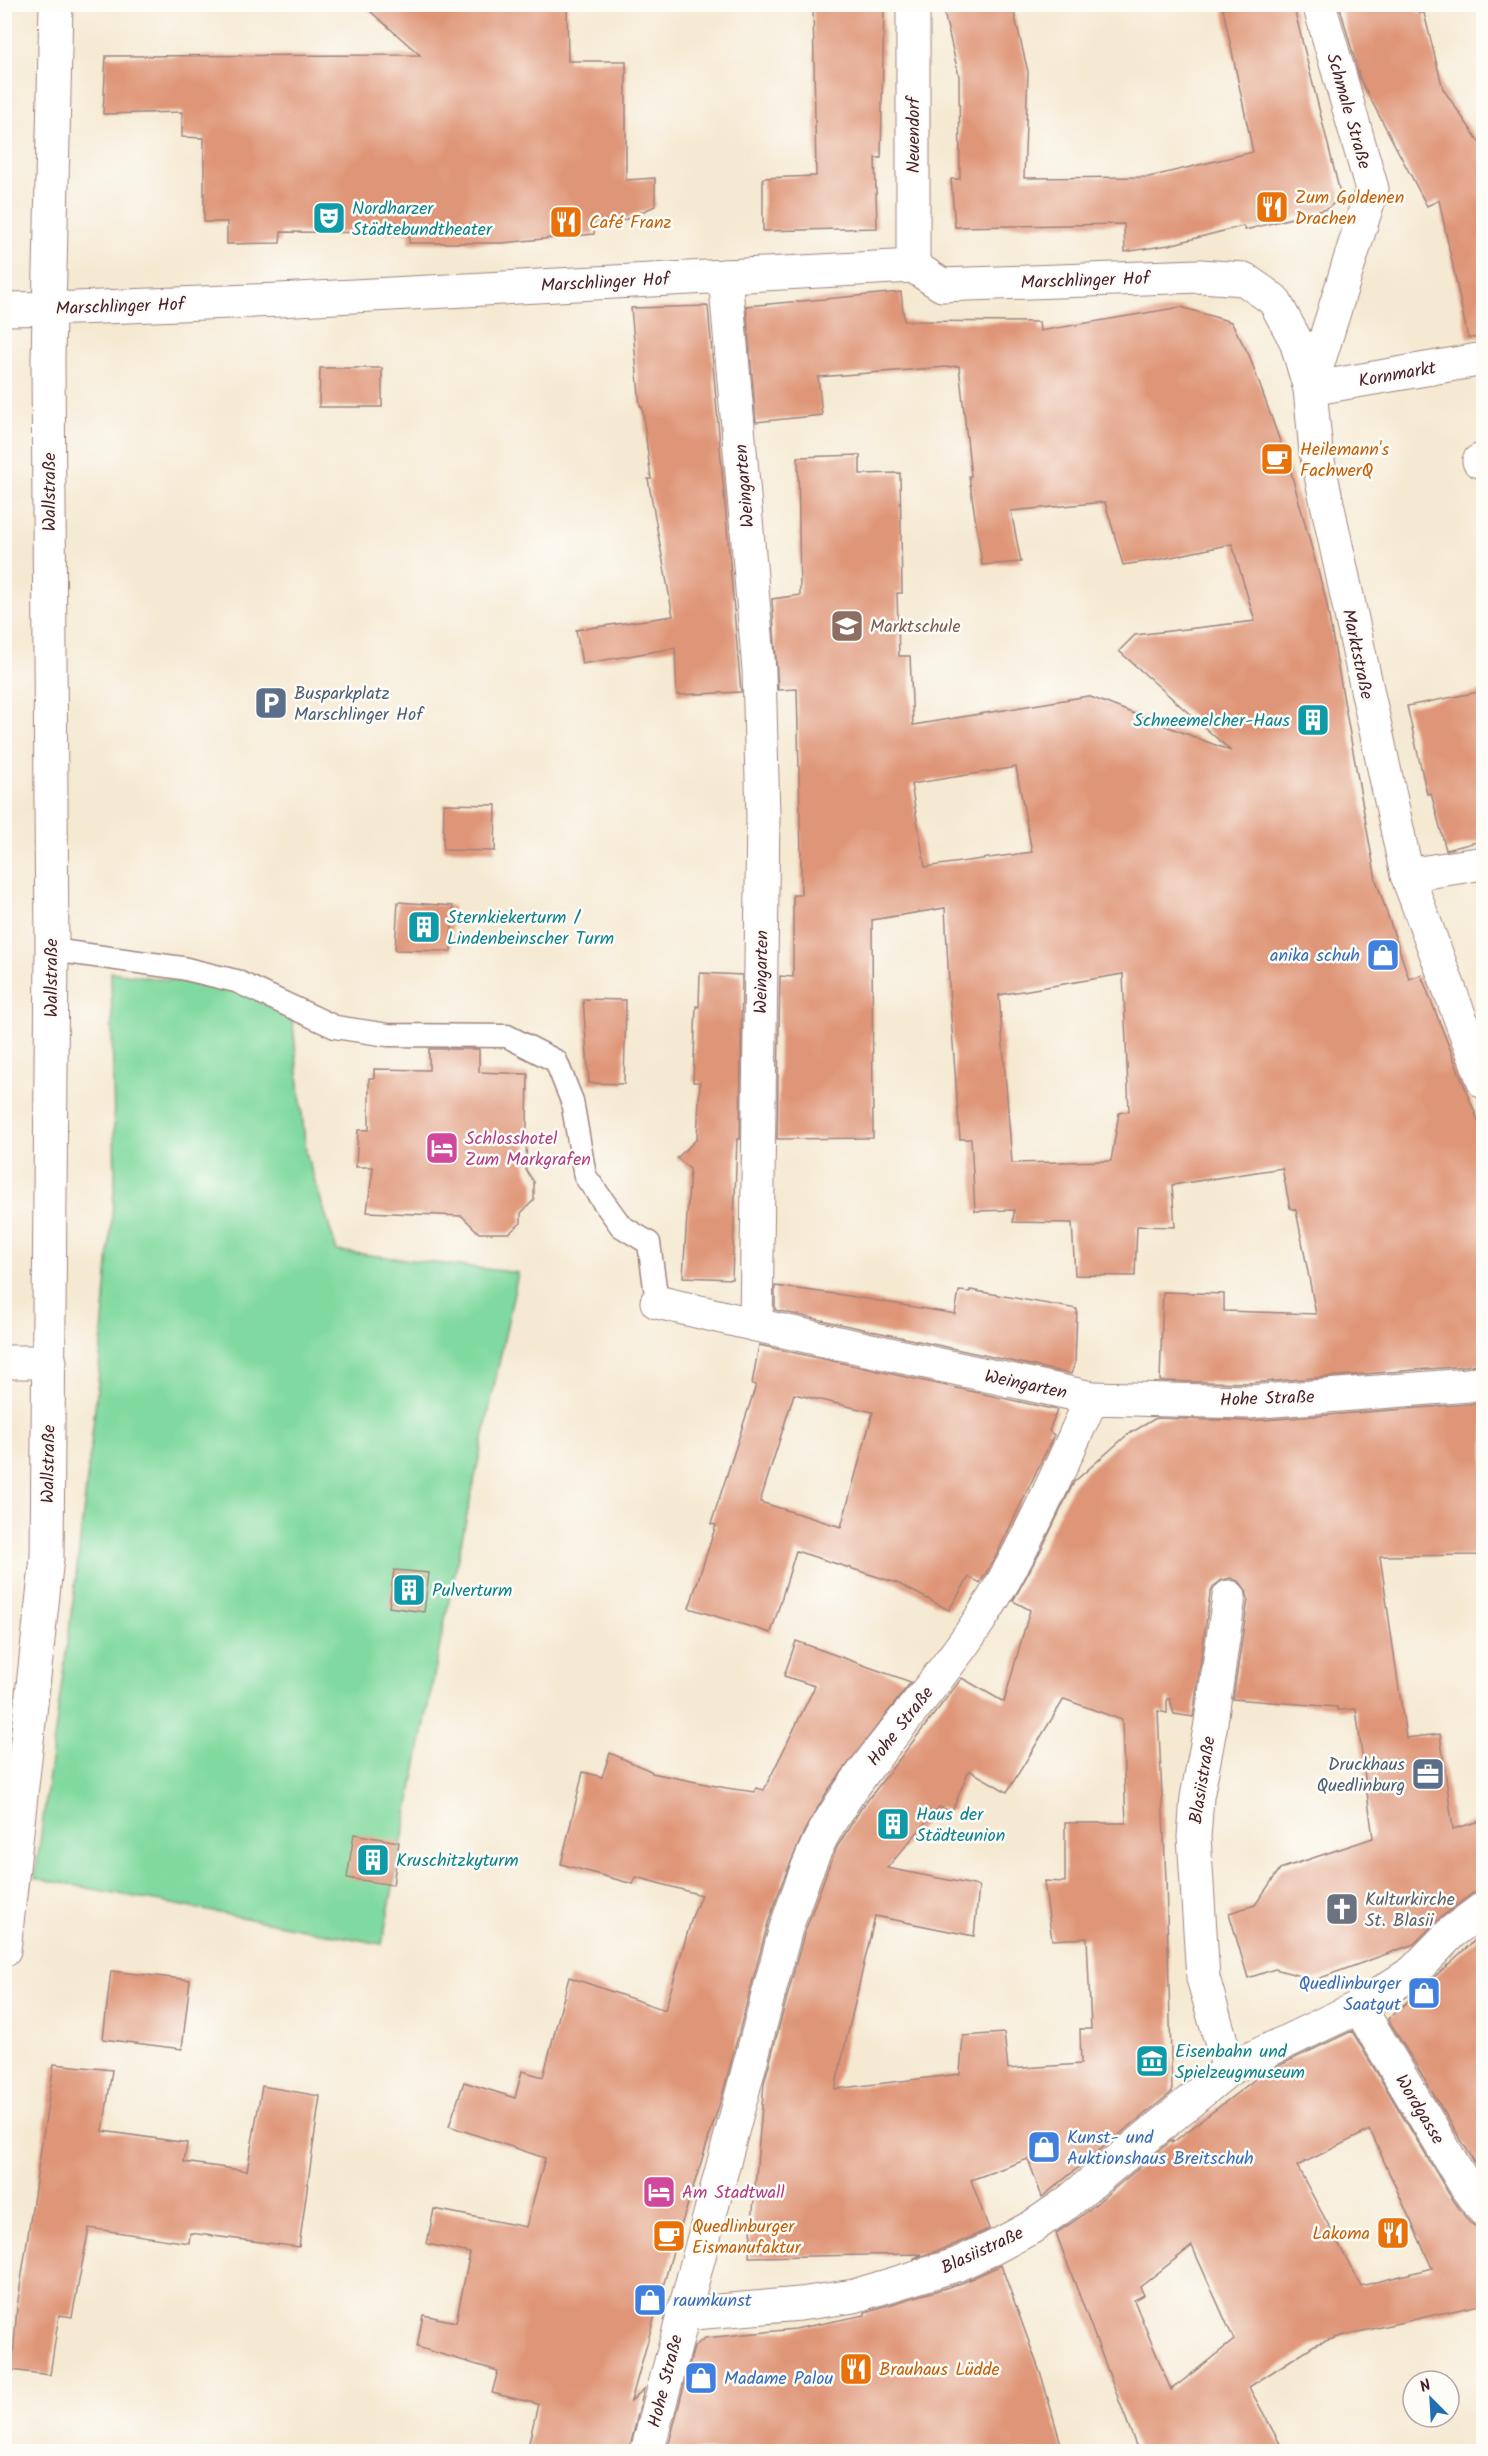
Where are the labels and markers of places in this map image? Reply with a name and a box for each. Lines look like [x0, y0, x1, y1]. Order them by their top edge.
place label: Zum Goldenen Drachen [1295, 184, 1404, 234]
restaurant icon: Zum Goldenen Drachen [1254, 189, 1290, 225]
place label: Nordharzer Städtebundtheater [352, 195, 493, 245]
theatre icon: Nordharzer Städtebundtheater [311, 200, 347, 236]
restaurant icon: Café Franz [548, 204, 584, 240]
place label: Café Franz [589, 209, 672, 238]
place label: Heilemann's FachwerQ [1300, 436, 1390, 486]
cafe icon: Heilemann's FachwerQ [1259, 441, 1295, 477]
school or university icon: Marktschule [829, 608, 865, 644]
place label: Marktschule [870, 613, 961, 642]
place label: Busparkplatz Marschlinger Hof [294, 680, 425, 730]
parking icon: Busparkplatz Marschlinger Hof [253, 685, 289, 721]
building icon: Schneemelcher-Haus [1295, 702, 1331, 738]
place label: Schneemelcher-Haus [1133, 707, 1290, 736]
place label: Sternkiekerturm / Lindenbeinscher Turm [447, 904, 614, 954]
building icon: Sternkiekerturm / Lindenbeinscher Turm [406, 909, 442, 945]
shop icon: anika schuh [1365, 937, 1401, 973]
place label: anika schuh [1270, 942, 1360, 971]
place label: Schlosshotel Zum Markgrafen [465, 1125, 591, 1175]
hotel icon: Schlosshotel Zum Markgrafen [424, 1130, 460, 1166]
building icon: Pulverturm [391, 1572, 427, 1608]
place label: Pulverturm [432, 1577, 512, 1606]
place label: Druckhaus Quedlinburg [1317, 1751, 1405, 1801]
office icon: Druckhaus Quedlinburg [1410, 1756, 1446, 1792]
place label: Haus der Städteunion [916, 1801, 1005, 1851]
building icon: Haus der Städteunion [875, 1806, 911, 1842]
building icon: Kruschitzkyturm [355, 1842, 391, 1878]
place label: Kruschitzkyturm [396, 1847, 519, 1876]
place label: Kulturkirche St. Blasii [1365, 1886, 1455, 1936]
church icon: Kulturkirche St. Blasii [1324, 1891, 1360, 1927]
place label: Quedlinburger Saatgut [1299, 1970, 1402, 2020]
shop icon: Quedlinburger Saatgut [1406, 1975, 1442, 2011]
place label: Eisenbahn und Spielzeugmuseum [1175, 2038, 1305, 2088]
museum icon: Eisenbahn und Spielzeugmuseum [1134, 2043, 1170, 2079]
place label: Kunst- und Auktionshaus Breitschuh [1067, 2124, 1254, 2174]
shop icon: Kunst- und Auktionshaus Breitschuh [1026, 2129, 1062, 2165]
hotel icon: Am Stadtwall [641, 2174, 677, 2210]
place label: Am Stadtwall [682, 2179, 785, 2208]
place label: Quedlinburger Eismanufaktur [692, 2213, 802, 2263]
restaurant icon: Lakoma [1375, 2215, 1411, 2251]
cafe icon: Quedlinburger Eismanufaktur [651, 2218, 687, 2254]
place label: Lakoma [1312, 2220, 1370, 2249]
shop icon: raumkunst [632, 2282, 668, 2318]
place label: raumkunst [673, 2287, 753, 2316]
restaurant icon: Brauhaus Lüdde [838, 2351, 874, 2387]
place label: Brauhaus Lüdde [879, 2356, 1000, 2385]
shop icon: Madame Palou [683, 2360, 719, 2396]
place label: Madame Palou [724, 2365, 833, 2394]

